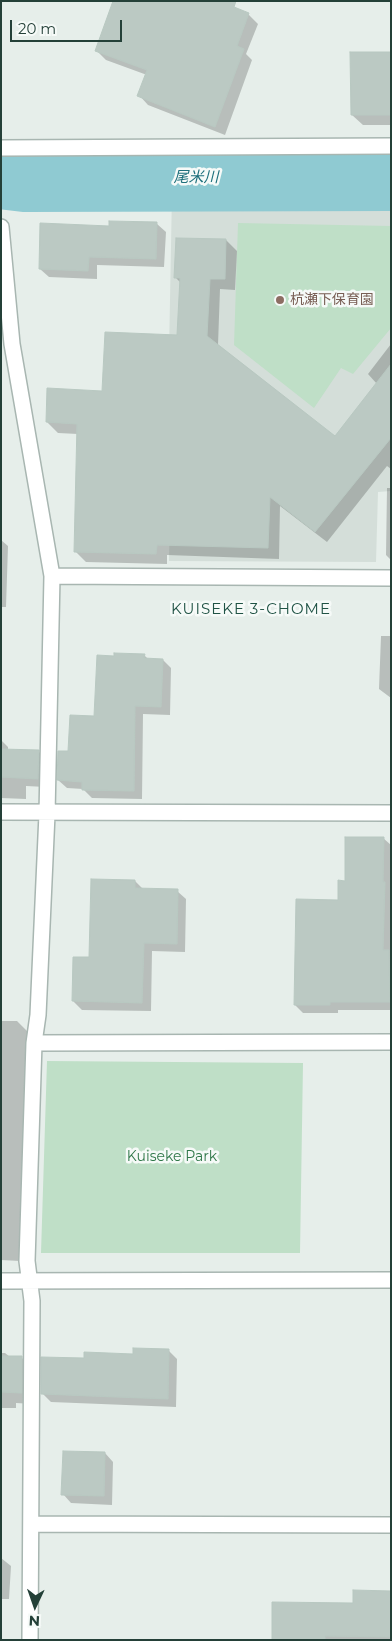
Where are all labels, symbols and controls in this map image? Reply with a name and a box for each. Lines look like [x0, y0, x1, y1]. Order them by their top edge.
scale bar [12, 10, 125, 42]
text: 20 m [18, 19, 56, 38]
water label: 尾米川 [174, 169, 218, 187]
place label: 杭瀬下保育園 [290, 292, 374, 308]
marker: 杭瀬下保育園 [274, 294, 286, 306]
district label: KUISEKE 3-CHOME [169, 601, 333, 619]
park label: Kuiseke Park [127, 1149, 217, 1165]
north arrow [10, 1581, 60, 1631]
text: N [28, 1612, 40, 1630]

